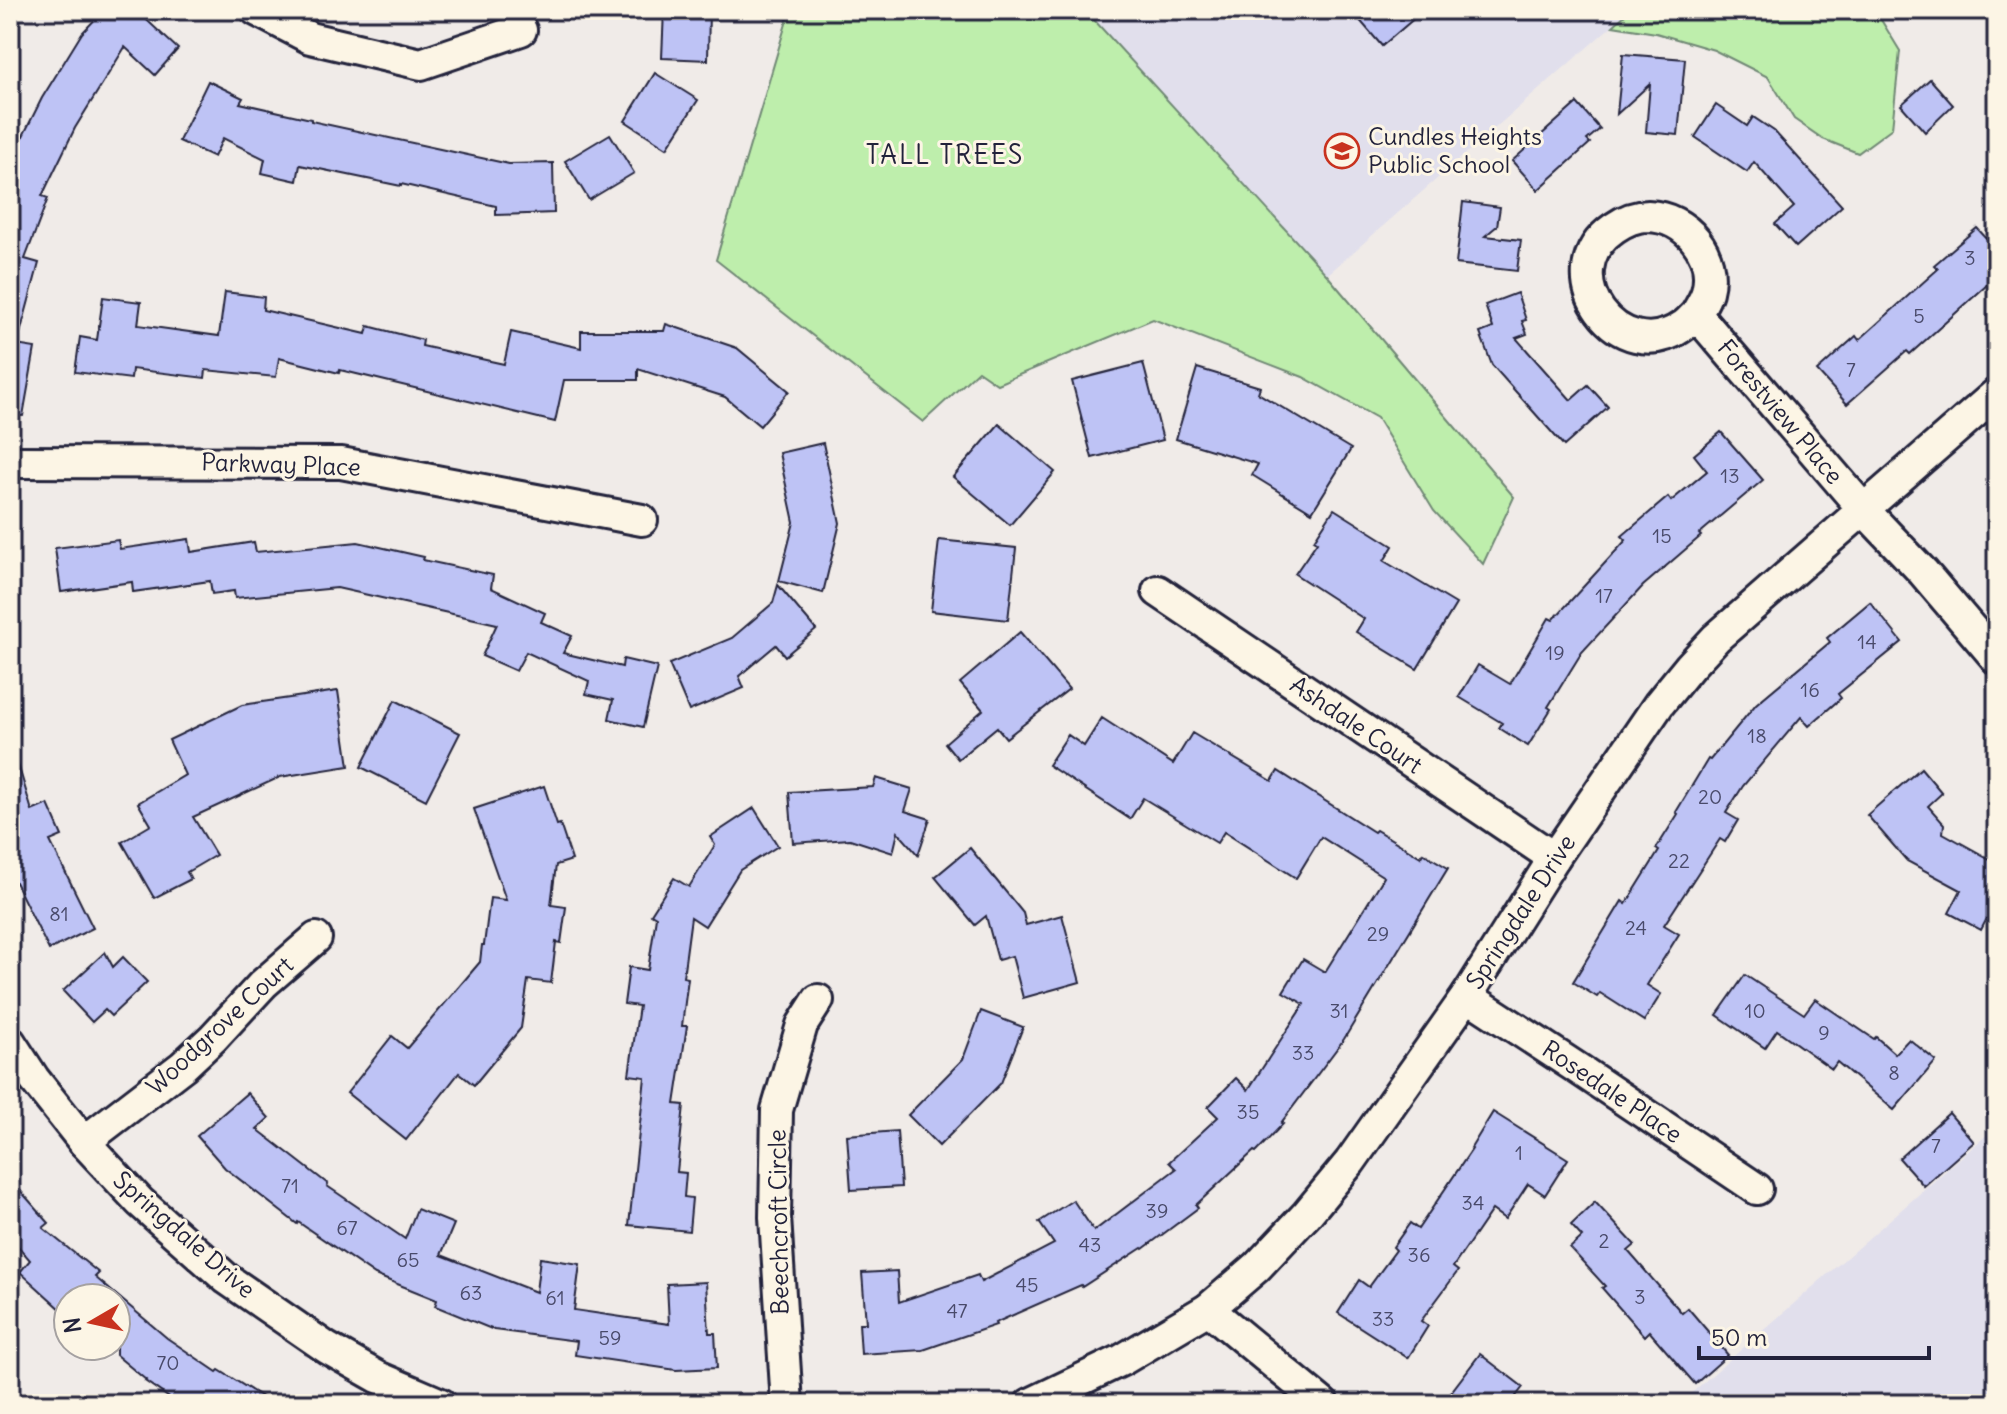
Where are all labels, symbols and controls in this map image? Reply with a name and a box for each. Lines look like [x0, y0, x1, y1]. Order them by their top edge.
place label: Cundles Heights Public School [1368, 121, 1542, 179]
school or university icon: Cundles Heights Public School [1323, 132, 1361, 170]
district label: TALL TREES [866, 138, 1024, 171]
house number: 3 [1964, 245, 1976, 270]
house number: 5 [1913, 303, 1925, 328]
street label: Forestview Place [1712, 333, 1850, 490]
house number: 7 [1846, 357, 1856, 382]
street label: Parkway Place [201, 446, 361, 482]
house number: 13 [1720, 463, 1740, 488]
house number: 15 [1652, 523, 1672, 548]
house number: 17 [1595, 583, 1613, 608]
house number: 14 [1857, 629, 1877, 654]
house number: 19 [1545, 640, 1565, 665]
street label: Ashdale Court [1285, 669, 1428, 779]
house number: 16 [1800, 677, 1820, 702]
house number: 18 [1747, 723, 1767, 748]
house number: 20 [1698, 784, 1722, 809]
street label: Springdale Drive [1459, 829, 1581, 994]
house number: 22 [1668, 848, 1690, 873]
house number: 81 [49, 901, 69, 926]
house number: 24 [1625, 915, 1647, 940]
house number: 29 [1367, 921, 1389, 946]
street label: Woodgrove Court [140, 950, 299, 1101]
house number: 31 [1329, 998, 1349, 1023]
house number: 10 [1744, 998, 1766, 1023]
house number: 9 [1818, 1020, 1830, 1045]
street label: Rosedale Place [1537, 1033, 1688, 1149]
house number: 33 [1292, 1040, 1314, 1065]
house number: 8 [1888, 1060, 1900, 1085]
house number: 35 [1237, 1099, 1259, 1124]
street label: Beechcroft Circle [761, 1129, 795, 1315]
house number: 7 [1931, 1133, 1941, 1158]
house number: 1 [1515, 1140, 1523, 1165]
street label: Springdale Drive [108, 1165, 262, 1304]
house number: 71 [281, 1173, 299, 1198]
house number: 34 [1462, 1190, 1484, 1215]
house number: 39 [1146, 1198, 1168, 1223]
house number: 67 [336, 1215, 358, 1240]
house number: 2 [1599, 1228, 1610, 1253]
house number: 43 [1079, 1232, 1101, 1257]
house number: 36 [1408, 1242, 1430, 1267]
house number: 65 [396, 1247, 420, 1272]
house number: 45 [1015, 1272, 1039, 1297]
house number: 63 [460, 1280, 482, 1305]
north arrow [52, 1282, 132, 1362]
house number: 3 [1634, 1284, 1646, 1309]
house number: 61 [545, 1285, 565, 1310]
house number: 47 [946, 1298, 968, 1323]
house number: 33 [1372, 1306, 1394, 1331]
scale bar [1699, 1310, 1929, 1360]
text: N [57, 1315, 87, 1335]
text: 50 m [1711, 1322, 1767, 1352]
house number: 59 [599, 1325, 622, 1350]
house number: 70 [157, 1350, 179, 1375]

